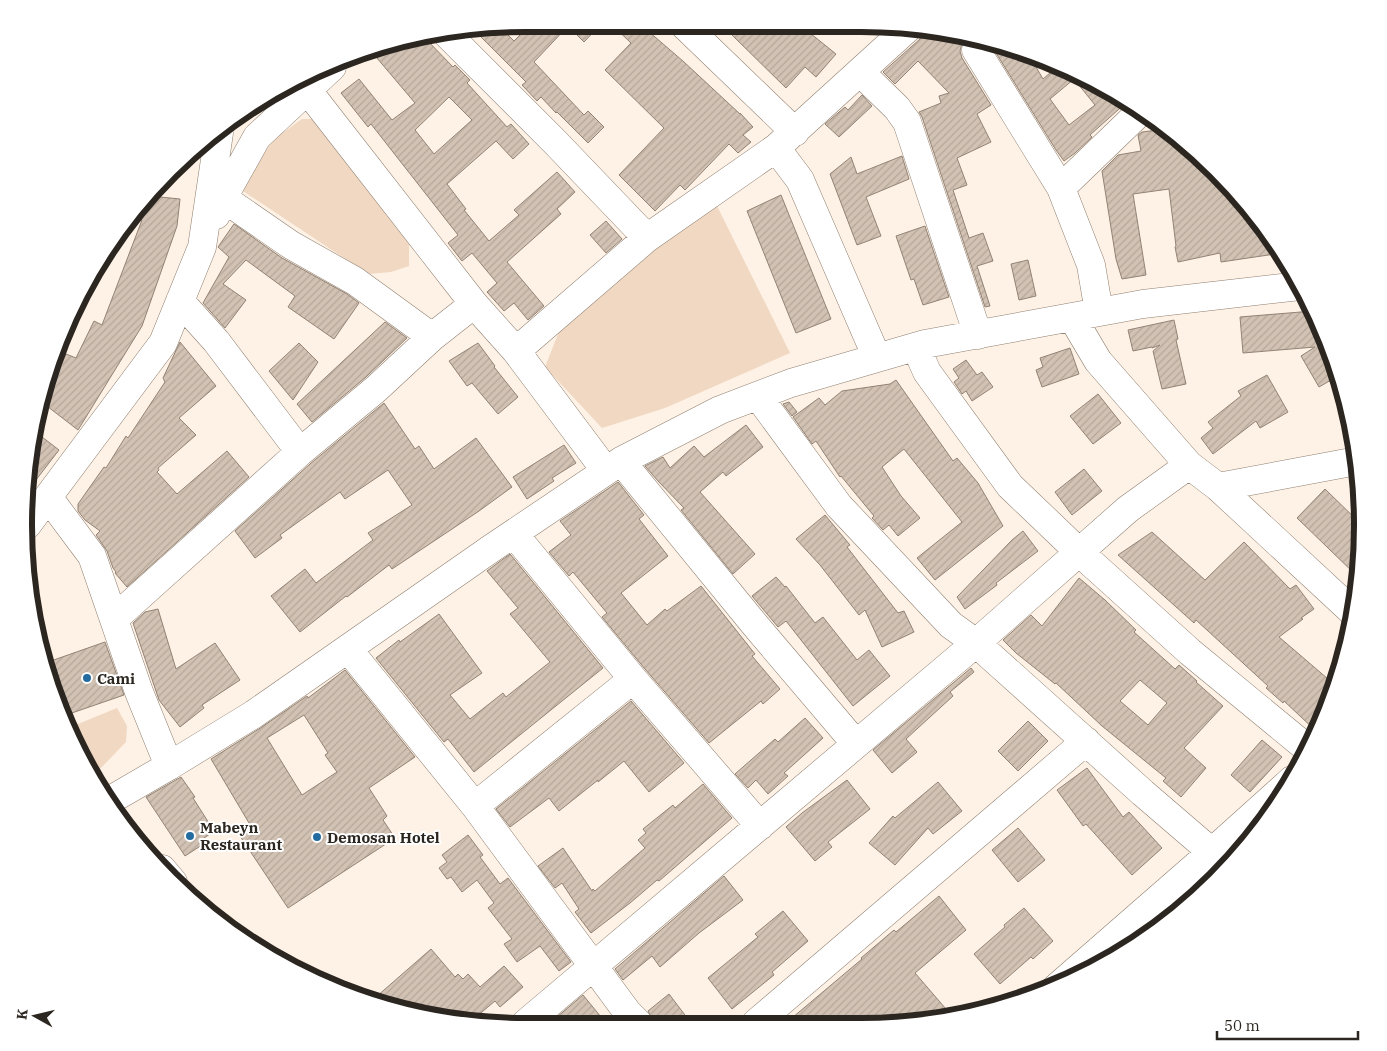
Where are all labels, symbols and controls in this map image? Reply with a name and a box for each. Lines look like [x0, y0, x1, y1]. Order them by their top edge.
place label: Cami [97, 669, 135, 688]
marker: Cami [81, 672, 93, 684]
place label: Mabeyn Restaurant [200, 818, 282, 854]
place label: Demosan Hotel [327, 828, 440, 847]
marker: Mabeyn Restaurant [184, 830, 196, 842]
marker: Demosan Hotel [311, 831, 323, 843]
north arrow [10, 991, 60, 1041]
text: K [12, 1007, 32, 1021]
scale bar [1217, 1008, 1358, 1040]
text: 50 m [1224, 1016, 1260, 1035]

